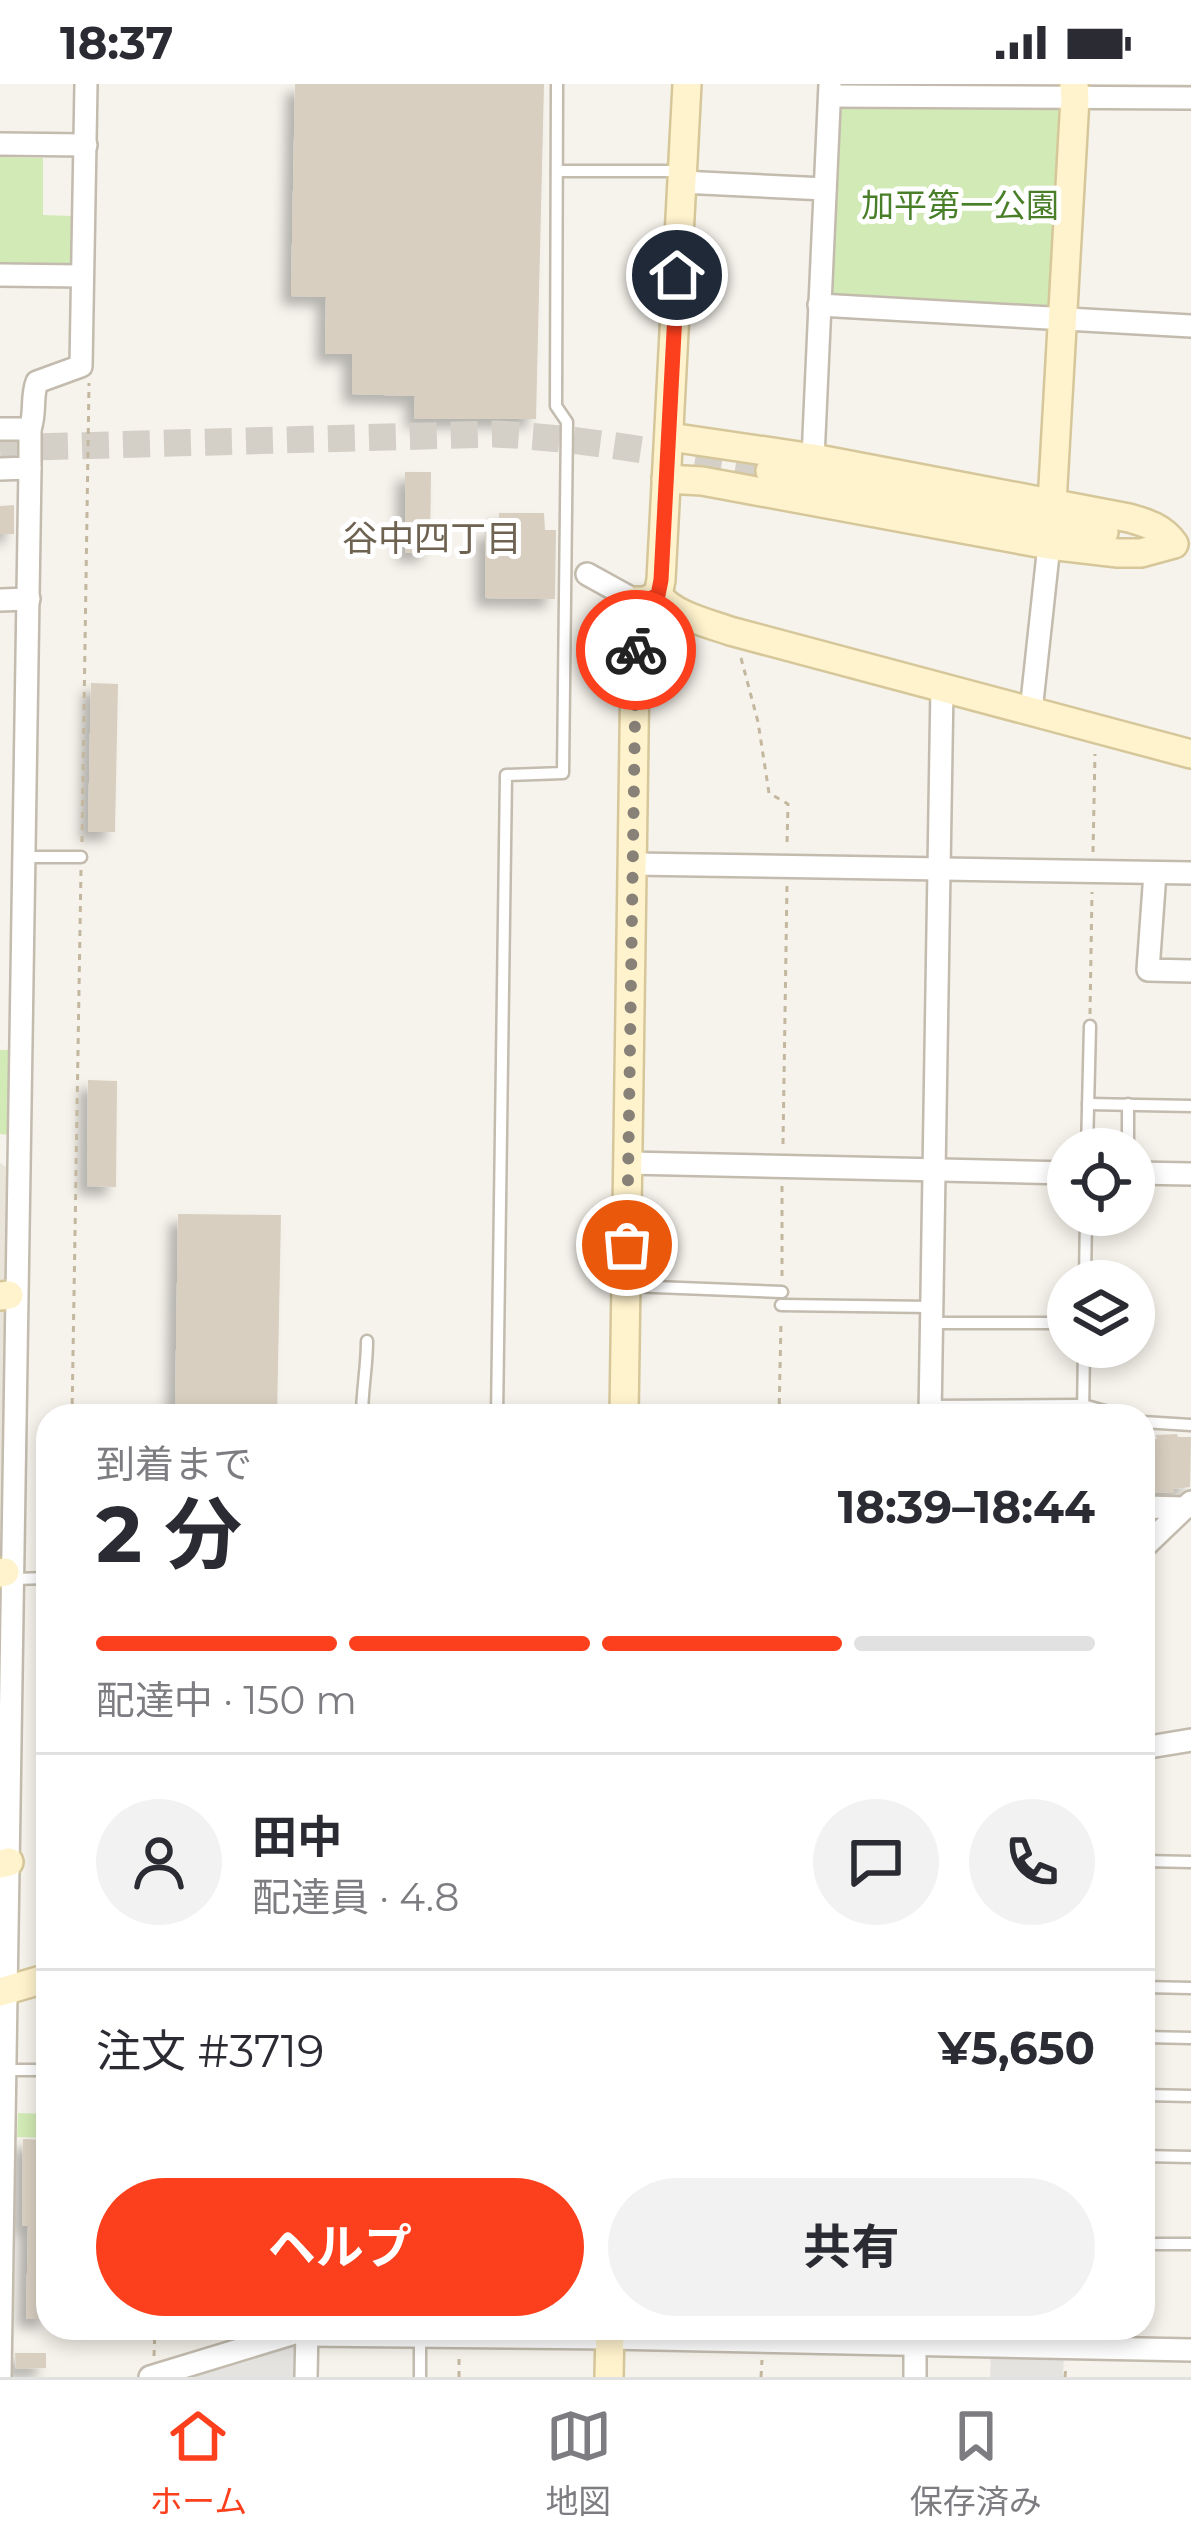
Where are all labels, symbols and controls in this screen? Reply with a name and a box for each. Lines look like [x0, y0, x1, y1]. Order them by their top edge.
text: 18:37 [60, 15, 173, 70]
park label: 加平第一公園 [861, 185, 1059, 225]
pin [626, 224, 728, 326]
icon: home [644, 242, 710, 308]
district label: 谷中四丁目 [342, 516, 522, 560]
courier [576, 590, 696, 710]
icon: bike [603, 617, 669, 683]
map controls [1047, 1128, 1155, 1368]
button: locate [1047, 1128, 1155, 1236]
pin [576, 1194, 678, 1296]
icon: bag [594, 1212, 660, 1278]
button: layers [1047, 1260, 1155, 1368]
text: 到着まで [96, 1440, 252, 1488]
text: 18:39–18:44 [838, 1479, 1095, 1534]
text: 2 分 [96, 1486, 242, 1582]
text: 配達中 · 150 m [96, 1676, 357, 1724]
button: person [96, 1799, 222, 1925]
button: chat [813, 1799, 939, 1925]
button: phone [969, 1799, 1095, 1925]
text: 田中 [252, 1809, 342, 1864]
text: 配達員 · 4.8 [252, 1873, 459, 1921]
text: ¥5,650 [938, 2020, 1095, 2075]
text: 注文 #3719 [96, 2023, 325, 2078]
button: ヘルプ [96, 2178, 584, 2316]
button: 共有 [608, 2178, 1095, 2316]
tab: ホーム [149, 2403, 247, 2523]
tab: 地図 [546, 2403, 612, 2523]
tab: 保存済み [910, 2403, 1042, 2523]

